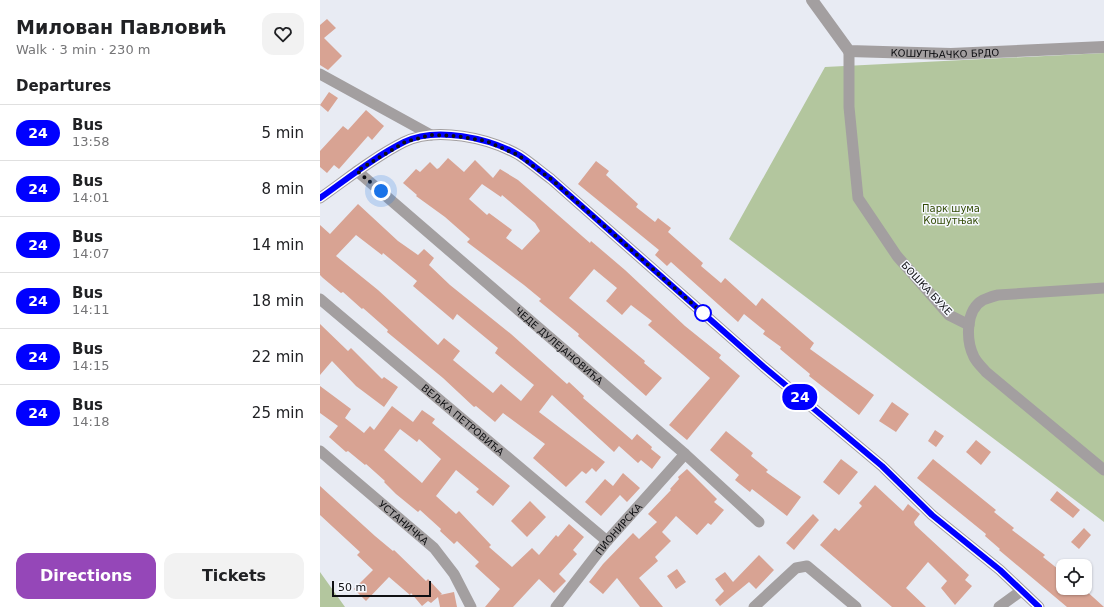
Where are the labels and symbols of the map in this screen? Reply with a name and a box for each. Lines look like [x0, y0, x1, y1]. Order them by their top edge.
street label: КОШУТЊАЧКО БРДО [890, 47, 1000, 60]
your location [371, 181, 391, 201]
park label: Парк шума Кошутњак [922, 203, 980, 226]
street label: БОШКА БУХЕ [899, 259, 954, 317]
unlabelled marker [694, 304, 712, 322]
street label: ЧЕДЕ ДУЛЕЈАНОВИЋА [513, 305, 605, 387]
street label: ВЕЉКА ПЕТРОВИЋА [419, 382, 506, 458]
line badge: 24 [782, 384, 818, 410]
street label: УСТАНИЧКА [376, 498, 431, 547]
street label: ПИОНИРСКА [593, 501, 644, 557]
scale bar [332, 579, 431, 598]

